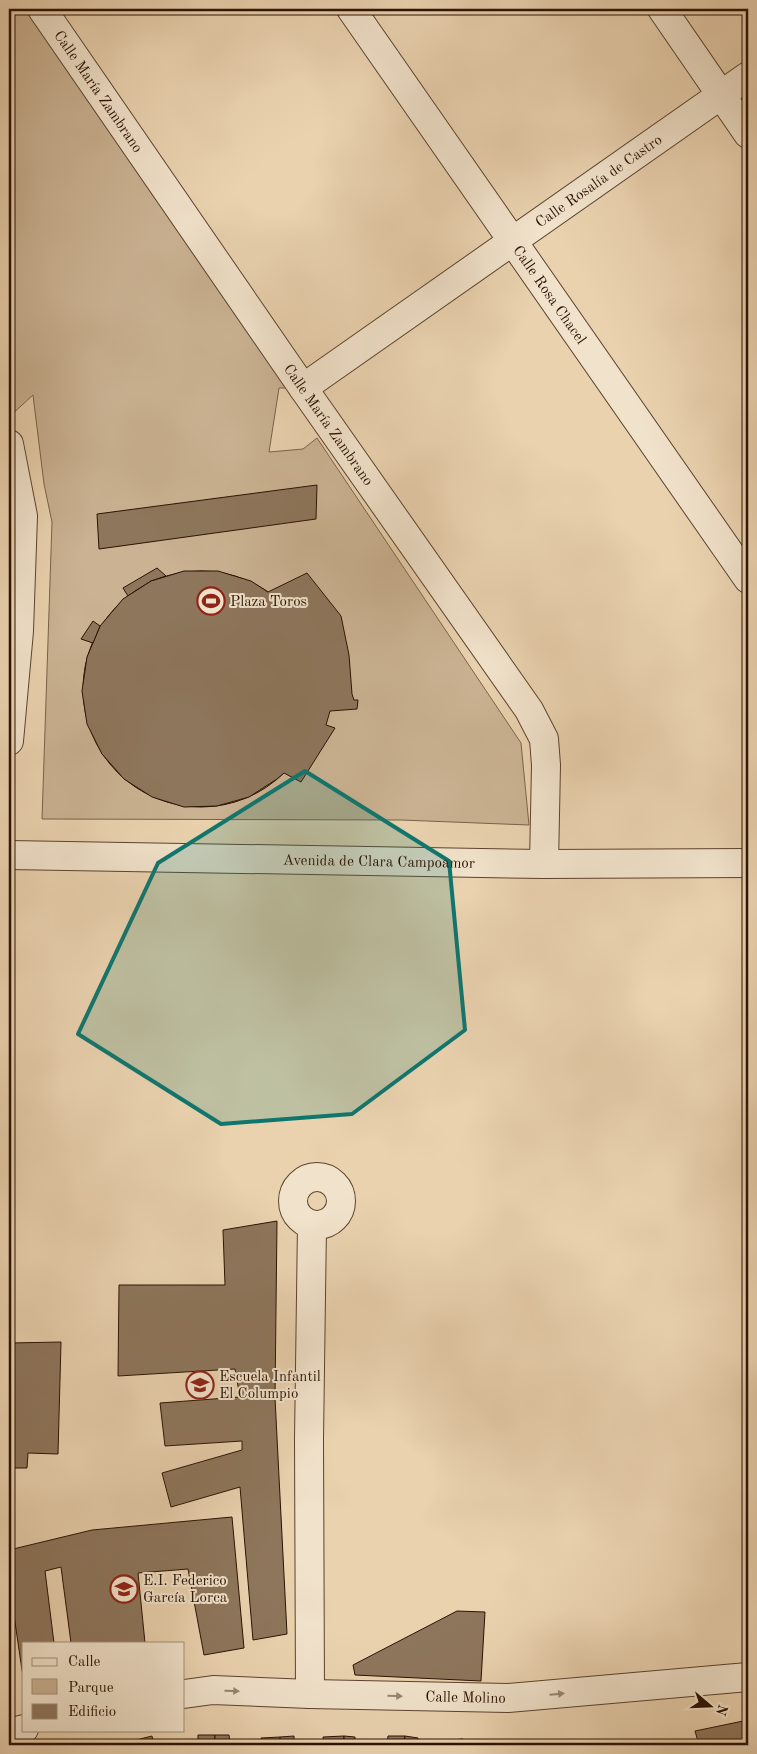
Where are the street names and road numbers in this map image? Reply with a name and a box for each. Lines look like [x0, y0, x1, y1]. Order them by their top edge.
street label: Calle María Zambrano [50, 28, 145, 156]
street label: Calle Rosalía de Castro [534, 133, 665, 231]
street label: Calle Rosa Chacel [509, 243, 588, 347]
street label: Calle María Zambrano [280, 362, 375, 489]
street label: Avenida de Clara Campoamor [283, 854, 475, 872]
street label: Calle Molino [425, 1690, 506, 1707]

